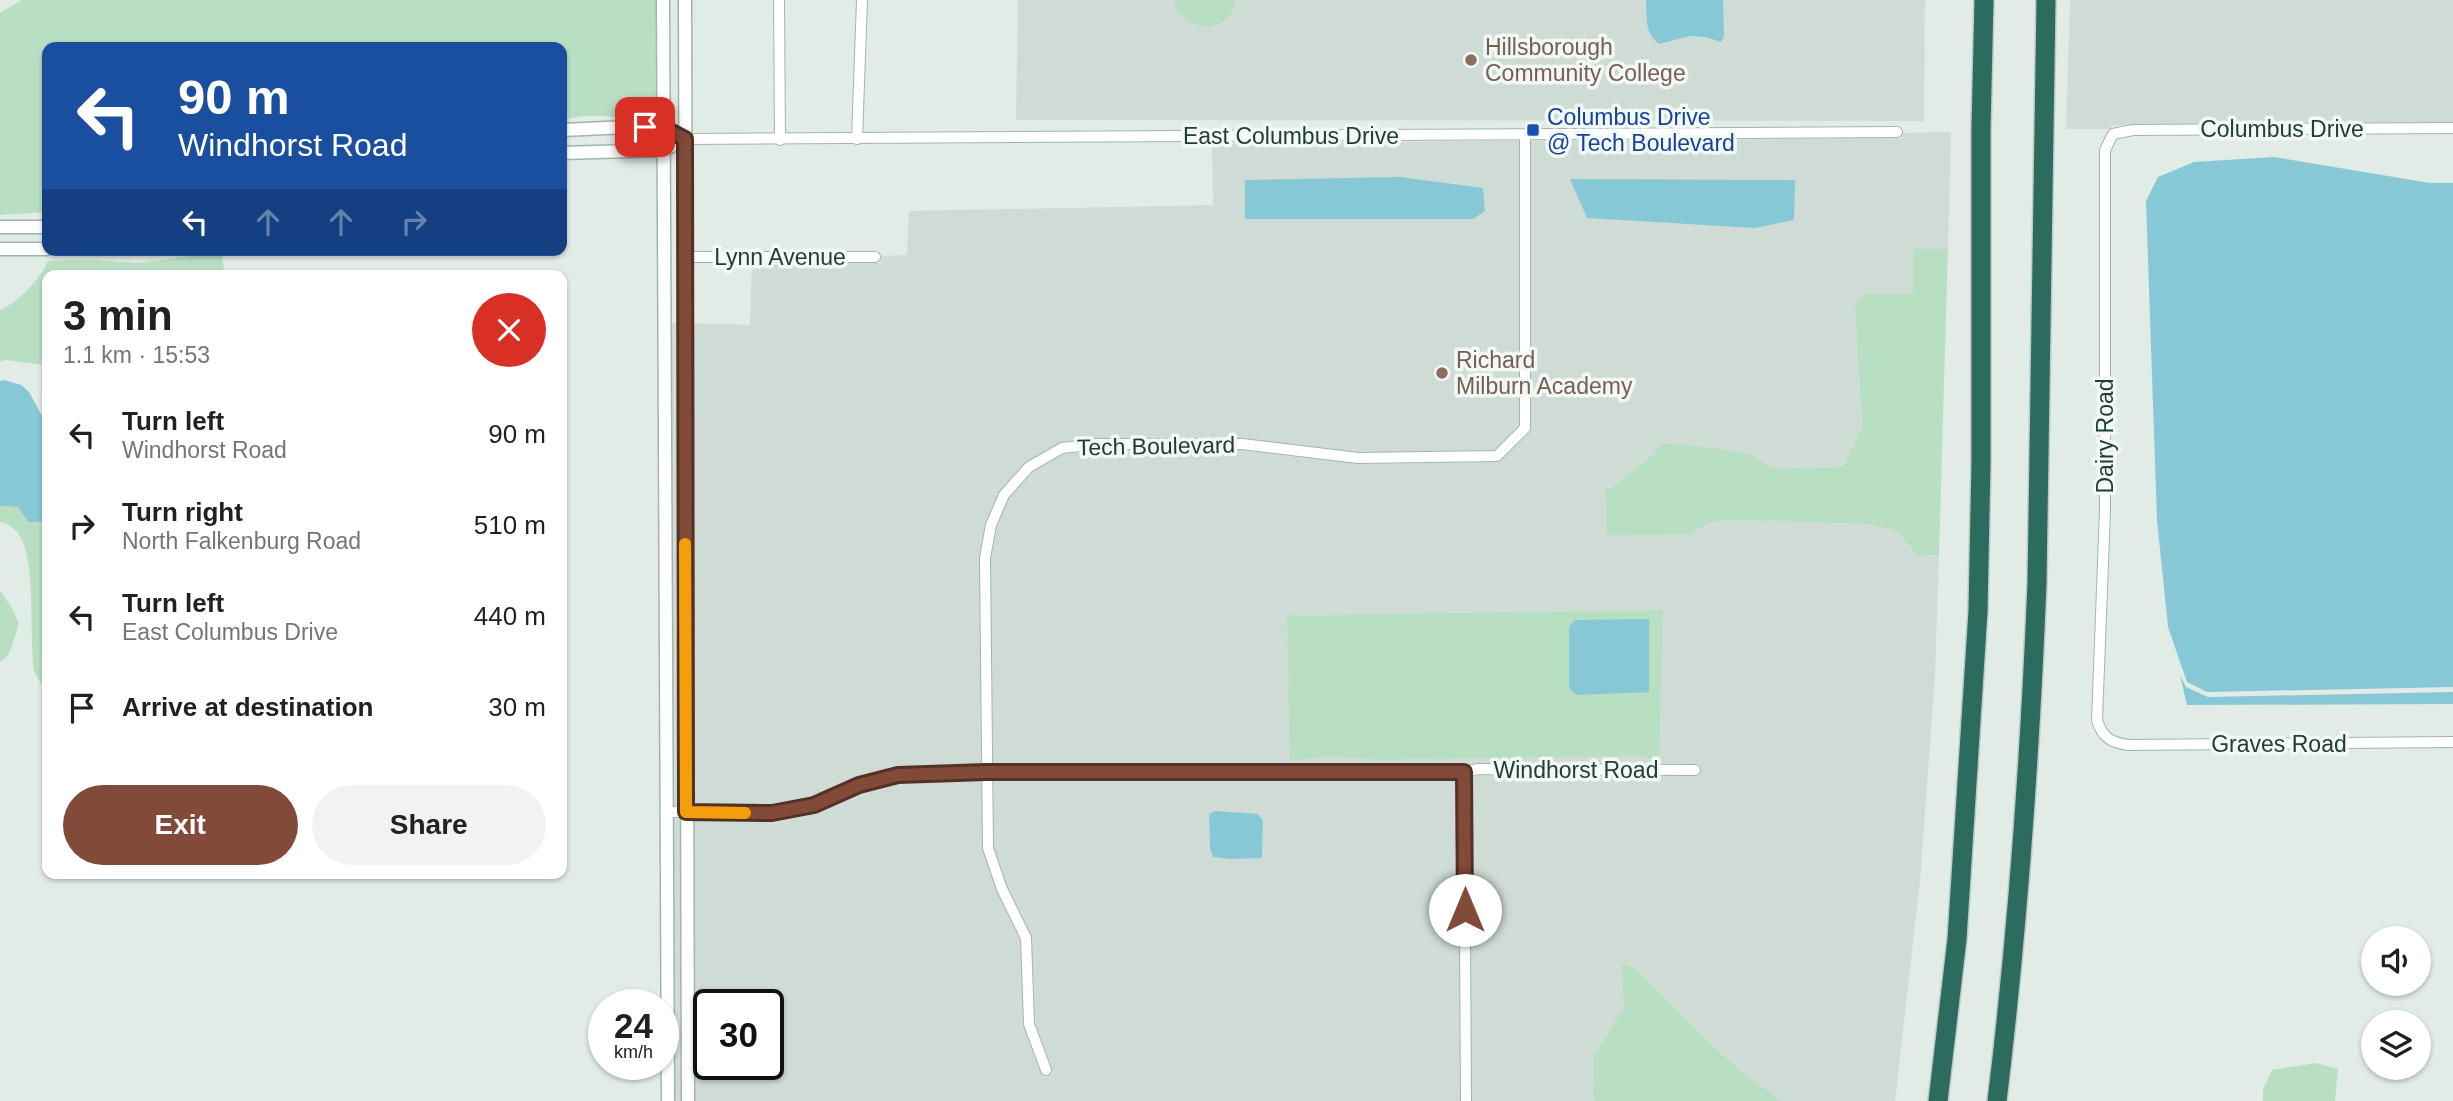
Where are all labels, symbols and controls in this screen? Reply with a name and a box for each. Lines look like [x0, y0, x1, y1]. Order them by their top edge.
place label: Hillsborough Community College [1485, 34, 1686, 86]
marker: Hillsborough Community College [1463, 52, 1479, 68]
icon: left [63, 70, 154, 161]
text: 90 m [178, 70, 290, 124]
pin [615, 97, 675, 157]
place label: Columbus Drive @ Tech Boulevard [1547, 104, 1735, 156]
icon: arrive [626, 108, 664, 146]
street label: Columbus Drive [2200, 116, 2364, 142]
marker: Columbus Drive @ Tech Boulevard [1525, 122, 1541, 138]
street label: East Columbus Drive [1183, 123, 1399, 149]
text: Windhorst Road [178, 127, 407, 163]
icon: left [176, 203, 214, 241]
icon: ahead [249, 203, 287, 241]
icon: ahead [322, 203, 360, 241]
icon: right [395, 203, 433, 241]
street label: Lynn Avenue [714, 244, 846, 270]
text: 3 min [63, 292, 173, 339]
button: close [472, 293, 546, 367]
text: 1.1 km · 15:53 [63, 342, 210, 368]
place label: Richard Milburn Academy [1456, 347, 1633, 399]
marker: Richard Milburn Academy [1434, 365, 1450, 381]
street label: Dairy Road [2092, 378, 2118, 494]
text: Turn left [122, 406, 224, 436]
icon: left [63, 416, 101, 454]
text: 90 m [488, 419, 546, 449]
street label: Tech Boulevard [1077, 432, 1235, 460]
text: Windhorst Road [122, 437, 287, 463]
text: Turn right [122, 497, 243, 527]
icon: right [63, 507, 101, 545]
text: 510 m [474, 510, 546, 540]
text: North Falkenburg Road [122, 528, 361, 554]
text: Turn left [122, 588, 224, 618]
icon: left [63, 598, 101, 636]
text: 440 m [474, 601, 546, 631]
text: East Columbus Drive [122, 619, 338, 645]
icon: arrive [63, 689, 101, 727]
text: Arrive at destination [122, 692, 373, 722]
text: 30 m [488, 692, 546, 722]
street label: Graves Road [2211, 731, 2347, 757]
street label: Windhorst Road [1494, 757, 1658, 783]
button: Exit [63, 785, 298, 865]
button: Share [312, 785, 546, 865]
position arrow [1428, 873, 1502, 947]
map controls [2361, 926, 2431, 1080]
button: sound [2361, 926, 2431, 996]
speed limit sign: 30 [693, 989, 784, 1080]
text: 24 [614, 1006, 653, 1045]
button: layers [2361, 1010, 2431, 1080]
text: km/h [614, 1042, 653, 1062]

